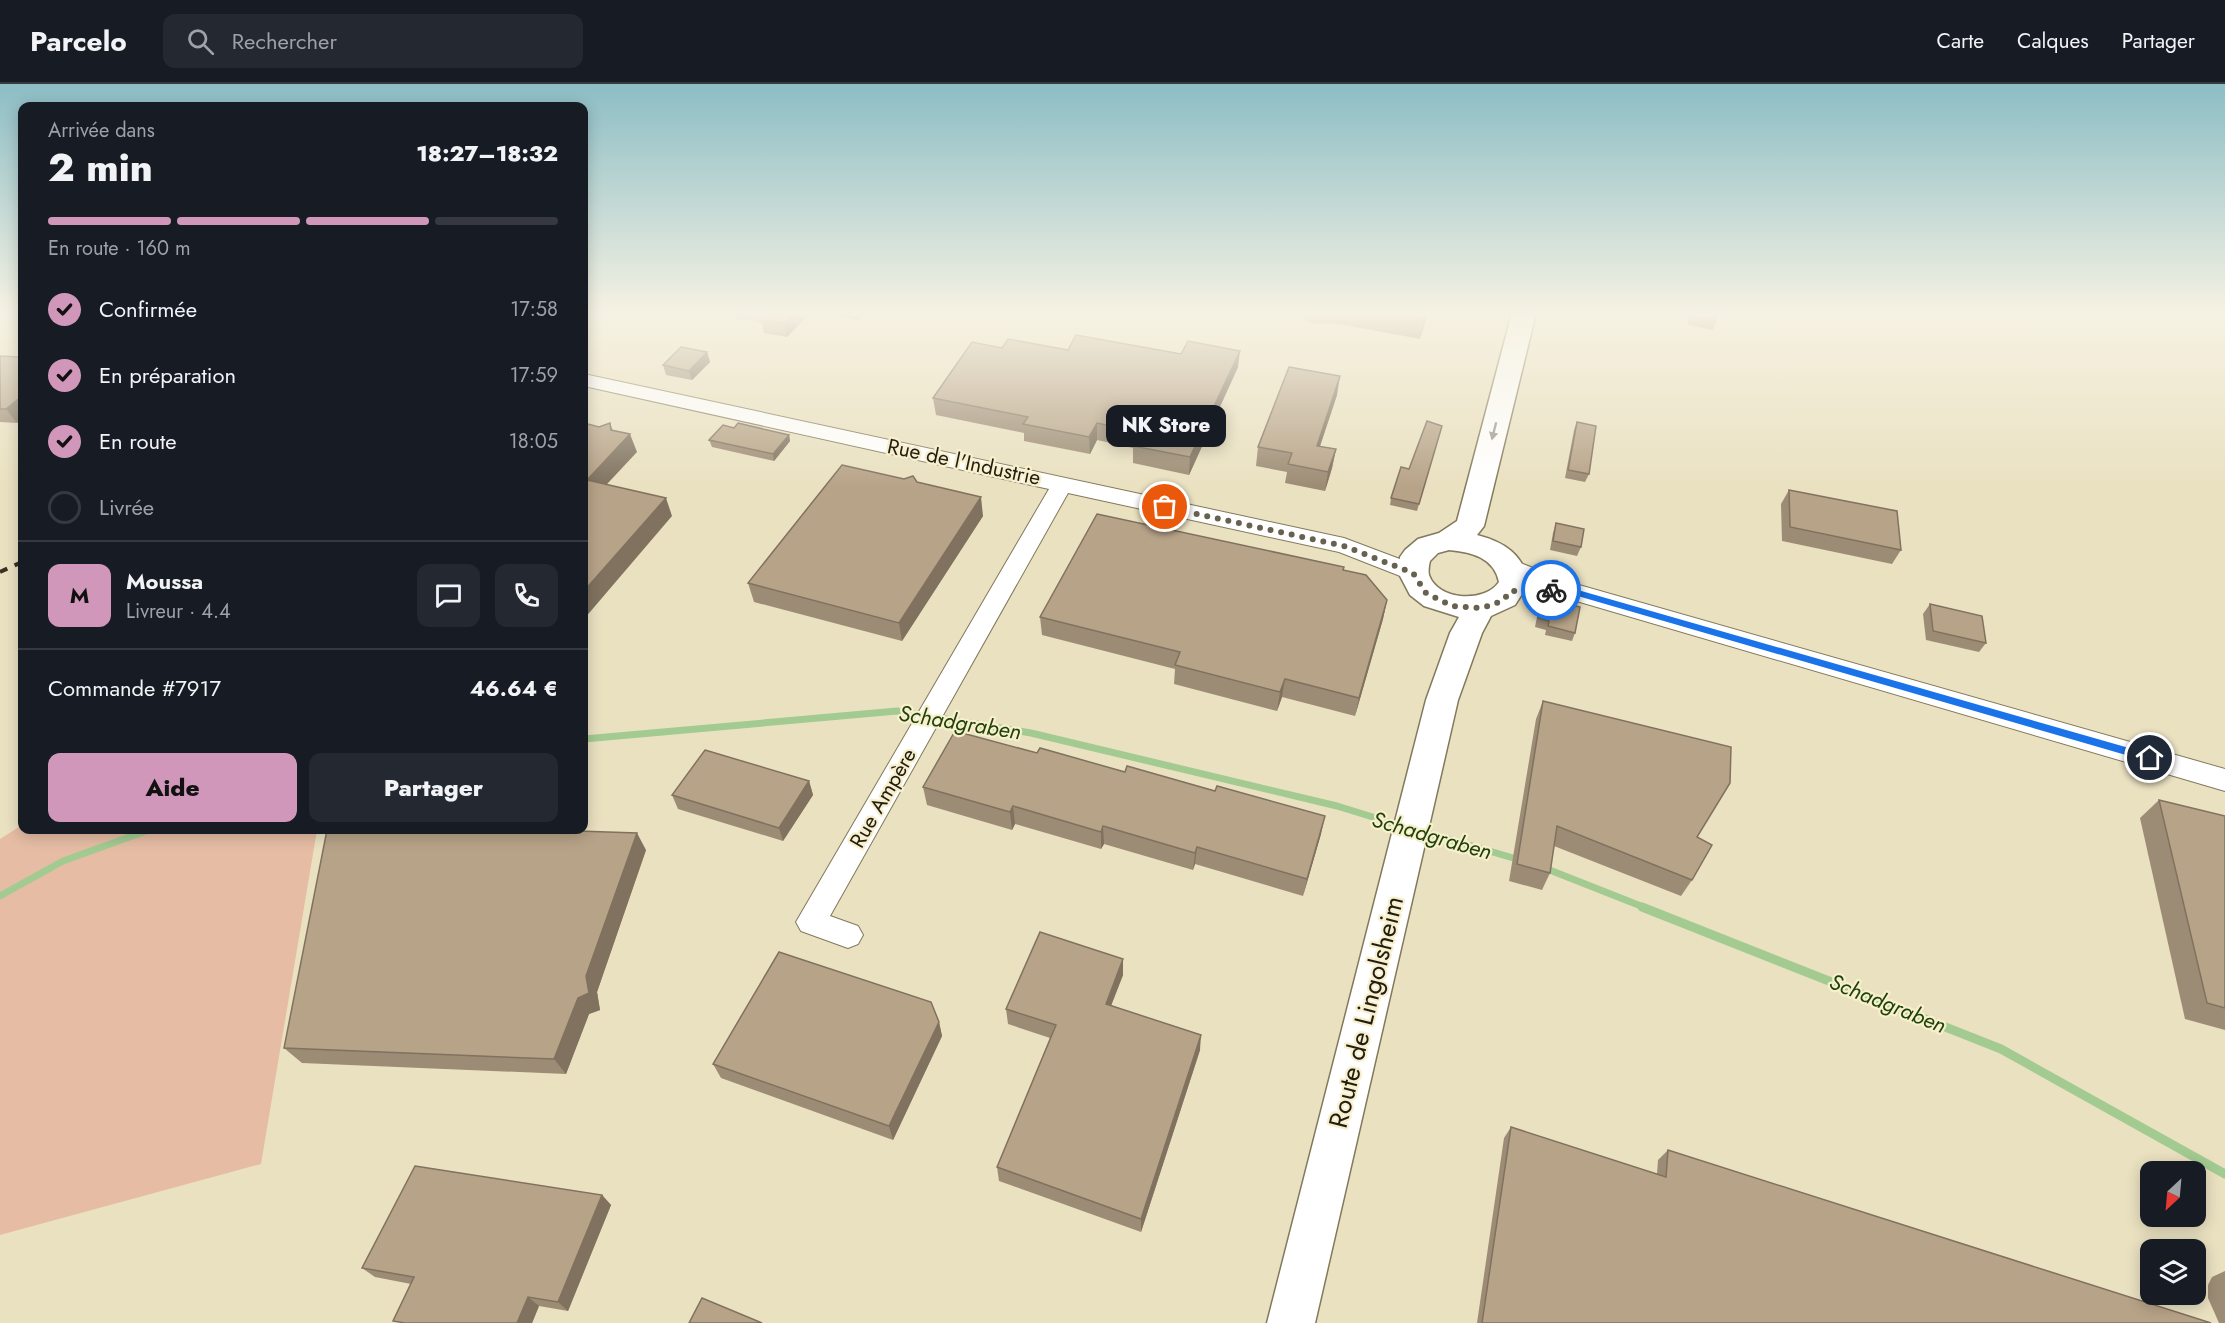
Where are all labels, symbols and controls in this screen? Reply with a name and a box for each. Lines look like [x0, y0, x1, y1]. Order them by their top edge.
search box [163, 14, 583, 68]
text: Parcelo [30, 21, 127, 62]
icon: search [184, 25, 217, 58]
text: Rechercher [232, 25, 337, 57]
text: Carte [1937, 26, 1984, 56]
text: Calques [2017, 26, 2089, 56]
text: Partager [2122, 26, 2195, 56]
text: Arrivée dans [48, 116, 155, 145]
text: 18:27–18:32 [416, 137, 558, 169]
text: 2 min [48, 139, 153, 196]
text: En route · 160 m [48, 234, 191, 263]
icon: check [48, 293, 81, 326]
text: Confirmée [99, 293, 197, 325]
text: 17:58 [510, 295, 558, 324]
icon: check [48, 359, 81, 392]
text: En préparation [99, 359, 236, 391]
text: 17:59 [510, 361, 558, 390]
callout: NK Store [1105, 405, 1225, 447]
text: NK Store [1122, 411, 1210, 440]
one-way arrow [1489, 422, 1499, 440]
icon: check [48, 425, 81, 458]
text: En route [99, 425, 177, 457]
text: 18:05 [509, 427, 558, 456]
street label: Rue de l'Industrie [885, 431, 1044, 493]
pin [1139, 481, 1190, 532]
icon: bag [1148, 490, 1181, 523]
text: Livrée [99, 491, 154, 523]
courier [1521, 560, 1581, 620]
button: chat [417, 564, 480, 627]
button: phone [495, 564, 558, 627]
text: Moussa [126, 565, 203, 597]
icon: bike [1535, 574, 1568, 607]
text: M [70, 579, 89, 611]
text: Livreur · 4.4 [126, 597, 231, 626]
text: Commande #7917 [48, 672, 221, 704]
text: 46.64 € [470, 672, 558, 704]
water label: Schadgraben [897, 697, 1023, 747]
pin [2124, 732, 2175, 783]
icon: home [2133, 741, 2166, 774]
street label: Rue Ampère [842, 742, 924, 853]
button: Aide [48, 753, 297, 822]
button: Partager [309, 753, 558, 822]
water label: Schadgraben [1368, 803, 1496, 867]
street label: Route de Lingolsheim [1319, 892, 1413, 1132]
water label: Schadgraben [1825, 965, 1951, 1041]
north arrow [2140, 1161, 2206, 1227]
map controls [2140, 1161, 2206, 1305]
button: layers [2140, 1239, 2206, 1305]

